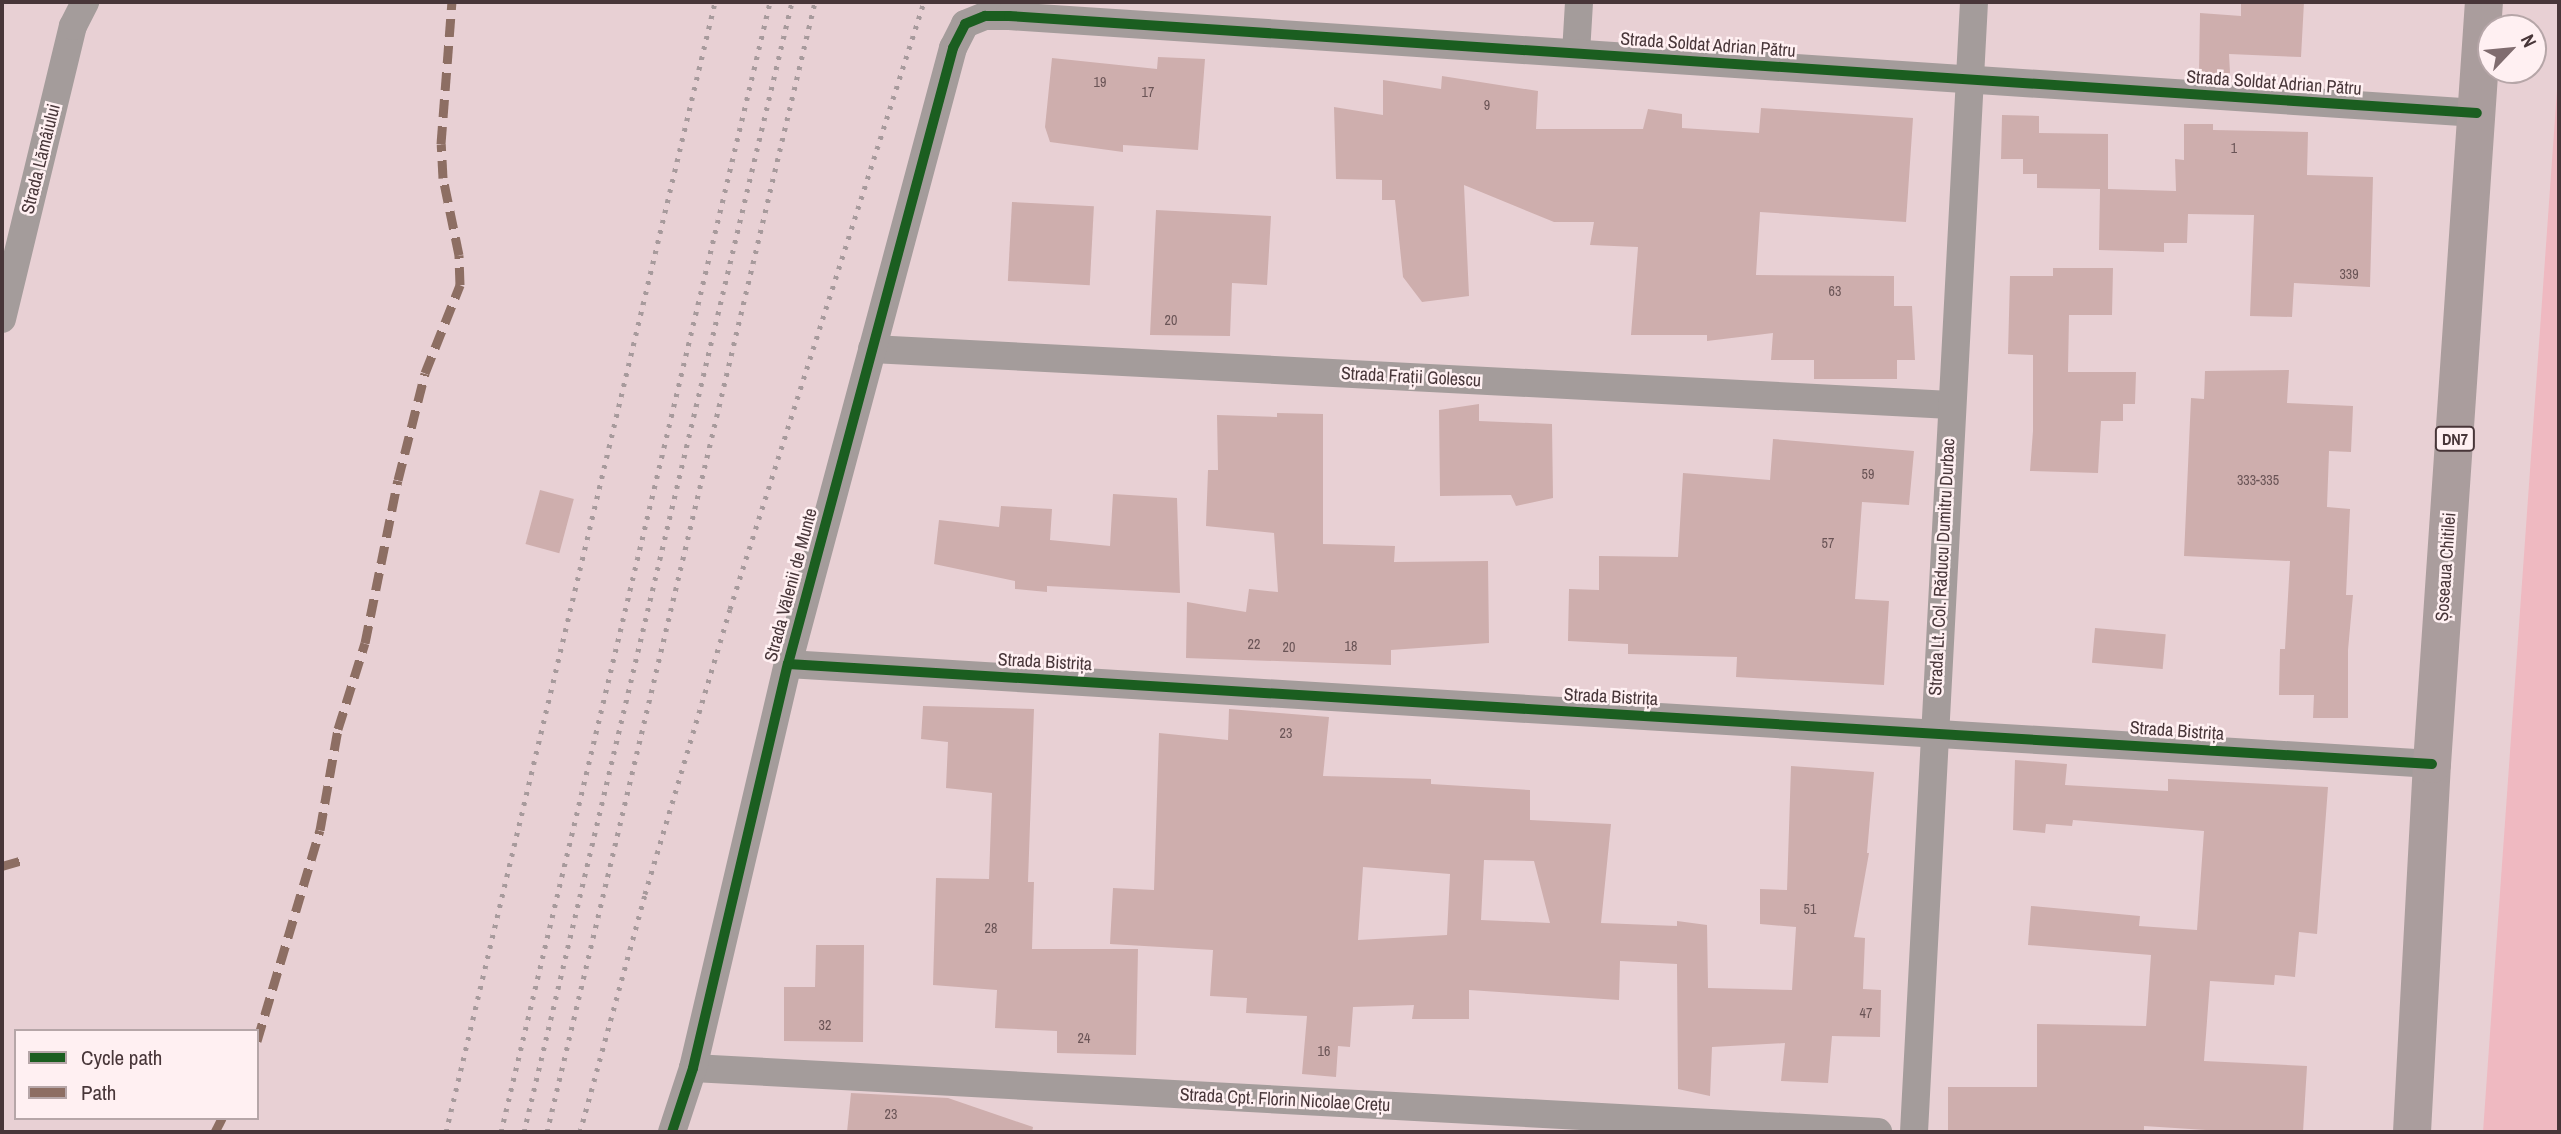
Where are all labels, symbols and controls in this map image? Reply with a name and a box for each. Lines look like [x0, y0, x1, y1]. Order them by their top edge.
north arrow [2477, 14, 2547, 84]
street label: Strada Soldat Adrian Pătru [1619, 28, 1797, 62]
text: N [2515, 30, 2543, 51]
street label: Strada Soldat Adrian Pătru [2185, 66, 2363, 100]
house number: 19 [1094, 74, 1106, 90]
house number: 17 [1142, 84, 1154, 100]
house number: 9 [1484, 97, 1490, 113]
street label: Strada Lămâiului [17, 102, 65, 216]
house number: 1 [2231, 140, 2237, 156]
house number: 339 [2339, 266, 2359, 282]
house number: 63 [1829, 283, 1841, 299]
house number: 20 [1165, 312, 1177, 328]
street label: Strada Frații Golescu [1340, 363, 1482, 391]
road number: DN7 [2434, 426, 2476, 452]
street label: Strada Lt. Col. Răducu Dumitru Durbac [1924, 438, 1960, 696]
house number: 59 [1862, 466, 1874, 482]
house number: 333-335 [2237, 472, 2279, 488]
street label: Strada Vălenii de Munte [760, 506, 822, 664]
street label: Șoseaua Chitilei [2431, 512, 2461, 622]
house number: 57 [1822, 535, 1834, 551]
house number: 22 [1248, 636, 1260, 652]
house number: 18 [1345, 638, 1357, 654]
house number: 20 [1283, 639, 1295, 655]
street label: Strada Bistrița [997, 649, 1093, 675]
street label: Strada Bistrița [1563, 684, 1659, 710]
street label: Strada Bistrița [2129, 717, 2225, 745]
house number: 23 [1280, 725, 1292, 741]
house number: 51 [1804, 901, 1816, 917]
house number: 28 [985, 920, 997, 936]
house number: 47 [1860, 1005, 1872, 1021]
house number: 32 [819, 1017, 831, 1033]
legend [14, 1029, 259, 1120]
house number: 24 [1078, 1030, 1090, 1046]
text: Cycle path [81, 1043, 162, 1072]
house number: 16 [1318, 1043, 1330, 1059]
text: Path [81, 1078, 116, 1107]
street label: Strada Cpt. Florin Nicolae Crețu [1179, 1084, 1391, 1116]
house number: 23 [885, 1106, 897, 1122]

